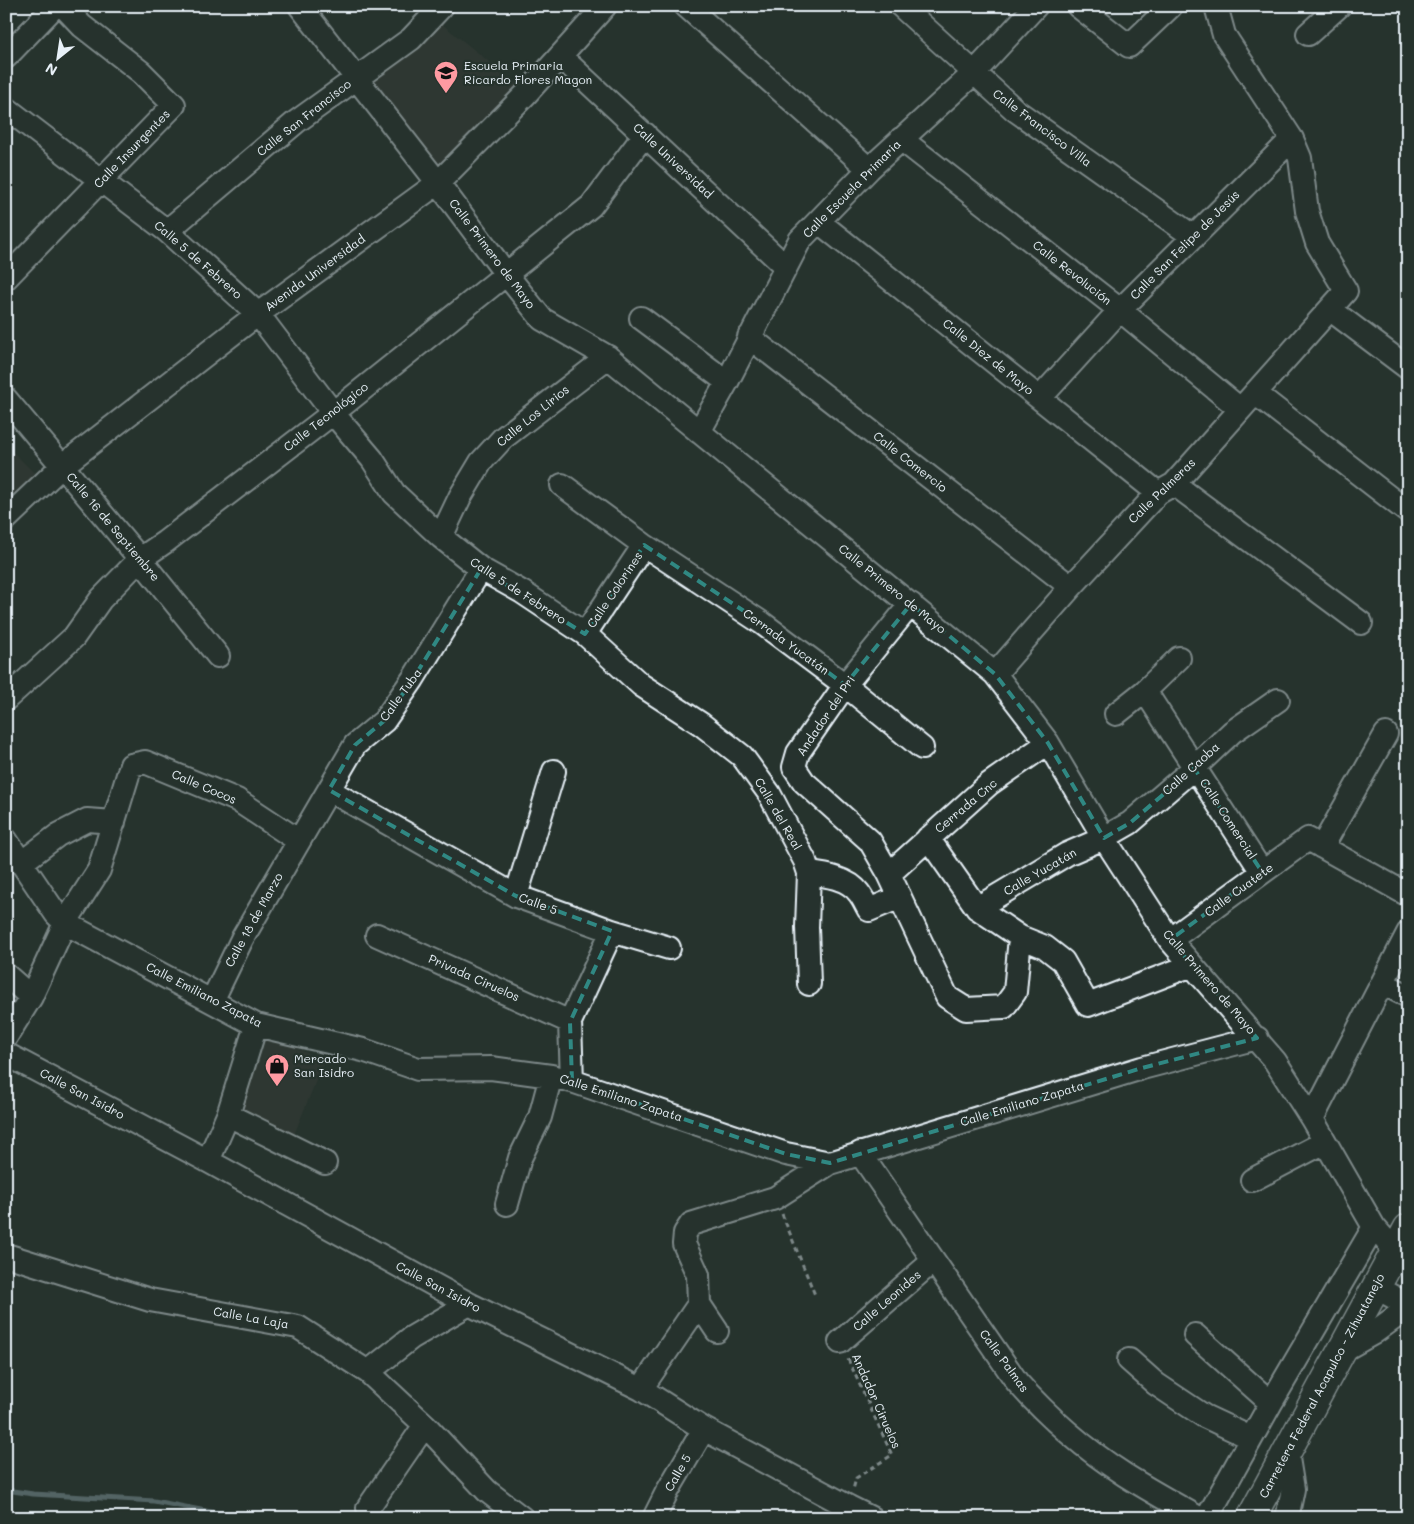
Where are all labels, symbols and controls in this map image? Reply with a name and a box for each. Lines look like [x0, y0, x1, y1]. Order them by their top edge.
north arrow [32, 32, 82, 82]
place label: Escuela Primaria Ricardo Flores Magon [464, 57, 592, 87]
text: N [42, 59, 61, 81]
school or university icon: Escuela Primaria Ricardo Flores Magon [433, 60, 459, 94]
street label: Calle San Francisco [253, 75, 354, 159]
street label: Calle Francisco Villa [990, 85, 1095, 170]
street label: Calle Insurgentes [90, 106, 173, 191]
street label: Calle Universidad [630, 119, 717, 202]
street label: Calle Escuela Primaria [799, 136, 904, 241]
street label: Calle San Felipe de Jesús [1126, 186, 1243, 303]
street label: Calle Primero de Mayo [446, 195, 539, 312]
street label: Calle 5 de Febrero [151, 217, 246, 302]
street label: Avenida Universidad [261, 230, 368, 314]
street label: Calle Revolución [1030, 236, 1115, 308]
street label: Calle Diez de Mayo [940, 315, 1037, 398]
street label: Calle Tecnológico [280, 378, 371, 454]
street label: Calle Los Lirios [493, 381, 572, 449]
street label: Calle Comercio [870, 427, 951, 495]
street label: Calle Palmeras [1124, 454, 1198, 526]
street label: Calle 16 de Septiembre [64, 469, 164, 584]
street label: Calle Primero de Mayo [836, 540, 950, 636]
street label: Calle Colorines [583, 548, 646, 631]
street label: Calle 5 de Febrero [467, 553, 570, 627]
street label: Cerrada Yucatán [740, 605, 833, 678]
street label: Calle Tuba [376, 665, 425, 724]
street label: Andador del Pri [792, 672, 858, 759]
street label: Calle Caoba [1158, 738, 1222, 798]
street label: Calle Cocos [169, 765, 239, 807]
street label: Calle del Real [752, 774, 806, 853]
street label: Cerrada Cnc [931, 774, 1000, 836]
street label: Calle Comercial [1197, 775, 1261, 862]
street label: Calle Yucatán [1000, 844, 1079, 898]
street label: Calle Cuatete [1201, 859, 1276, 920]
street label: Calle 18 de Marzo [221, 869, 286, 970]
street label: Calle 5 [517, 889, 560, 917]
street label: Calle Primero de Mayo [1160, 926, 1260, 1037]
street label: Privada Ciruelos [426, 950, 523, 1004]
street label: Calle Emiliano Zapata [144, 958, 265, 1030]
place label: Mercado San Isidro [294, 1050, 354, 1080]
shop icon: Mercado San Isidro [264, 1053, 290, 1087]
street label: Calle San Isidro [37, 1064, 128, 1122]
street label: Calle Emiliano Zapata [558, 1070, 685, 1124]
street label: Calle Emiliano Zapata [958, 1077, 1085, 1129]
street label: Calle San Isidro [393, 1257, 484, 1315]
street label: Calle Leonides [849, 1266, 924, 1334]
street label: Carretera Federal Acapulco - Zihuatanejo [1255, 1270, 1387, 1501]
street label: Calle La Laja [212, 1303, 290, 1332]
street label: Calle Palmas [977, 1326, 1033, 1395]
street label: Andador Ciruelos [849, 1350, 905, 1451]
street label: Calle 5 [660, 1451, 694, 1494]

